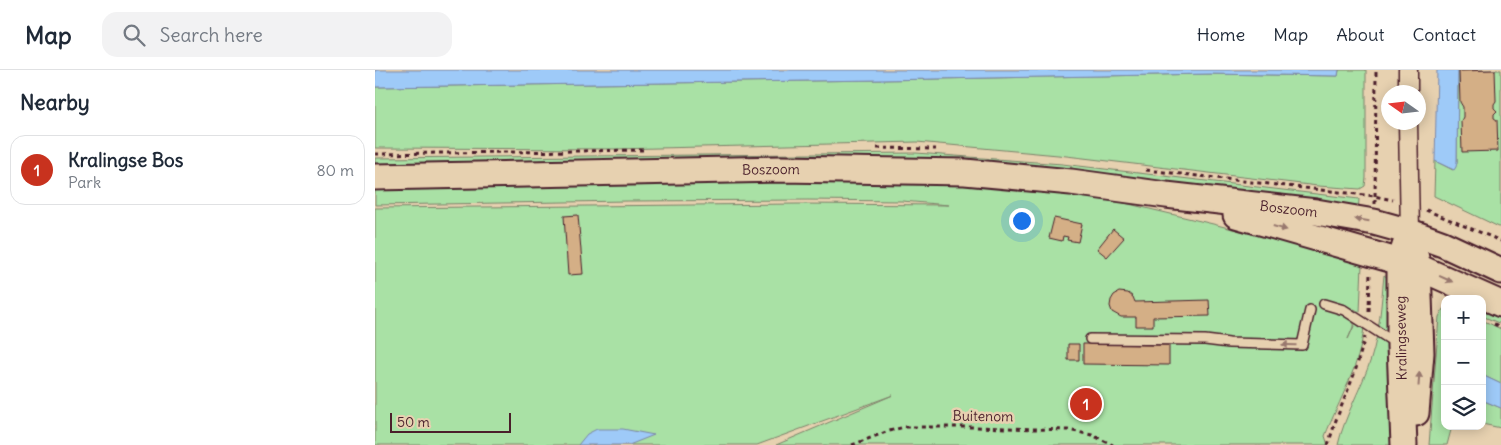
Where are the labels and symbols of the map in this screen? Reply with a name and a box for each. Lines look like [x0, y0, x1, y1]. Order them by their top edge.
north arrow [1381, 85, 1426, 130]
street label: Boszoom [742, 160, 800, 179]
street label: Boszoom [1259, 197, 1319, 221]
your location [1009, 208, 1035, 234]
one-way arrow [1354, 216, 1370, 224]
one-way arrow [1273, 224, 1288, 232]
one-way arrow [1439, 276, 1453, 284]
street label: Kralingseweg [1391, 296, 1411, 380]
one-way arrow [1281, 340, 1297, 348]
one-way arrow [1415, 371, 1423, 387]
pin: 1 [1070, 385, 1102, 423]
street label: Buitenom [952, 406, 1014, 426]
scale bar [390, 410, 511, 433]

